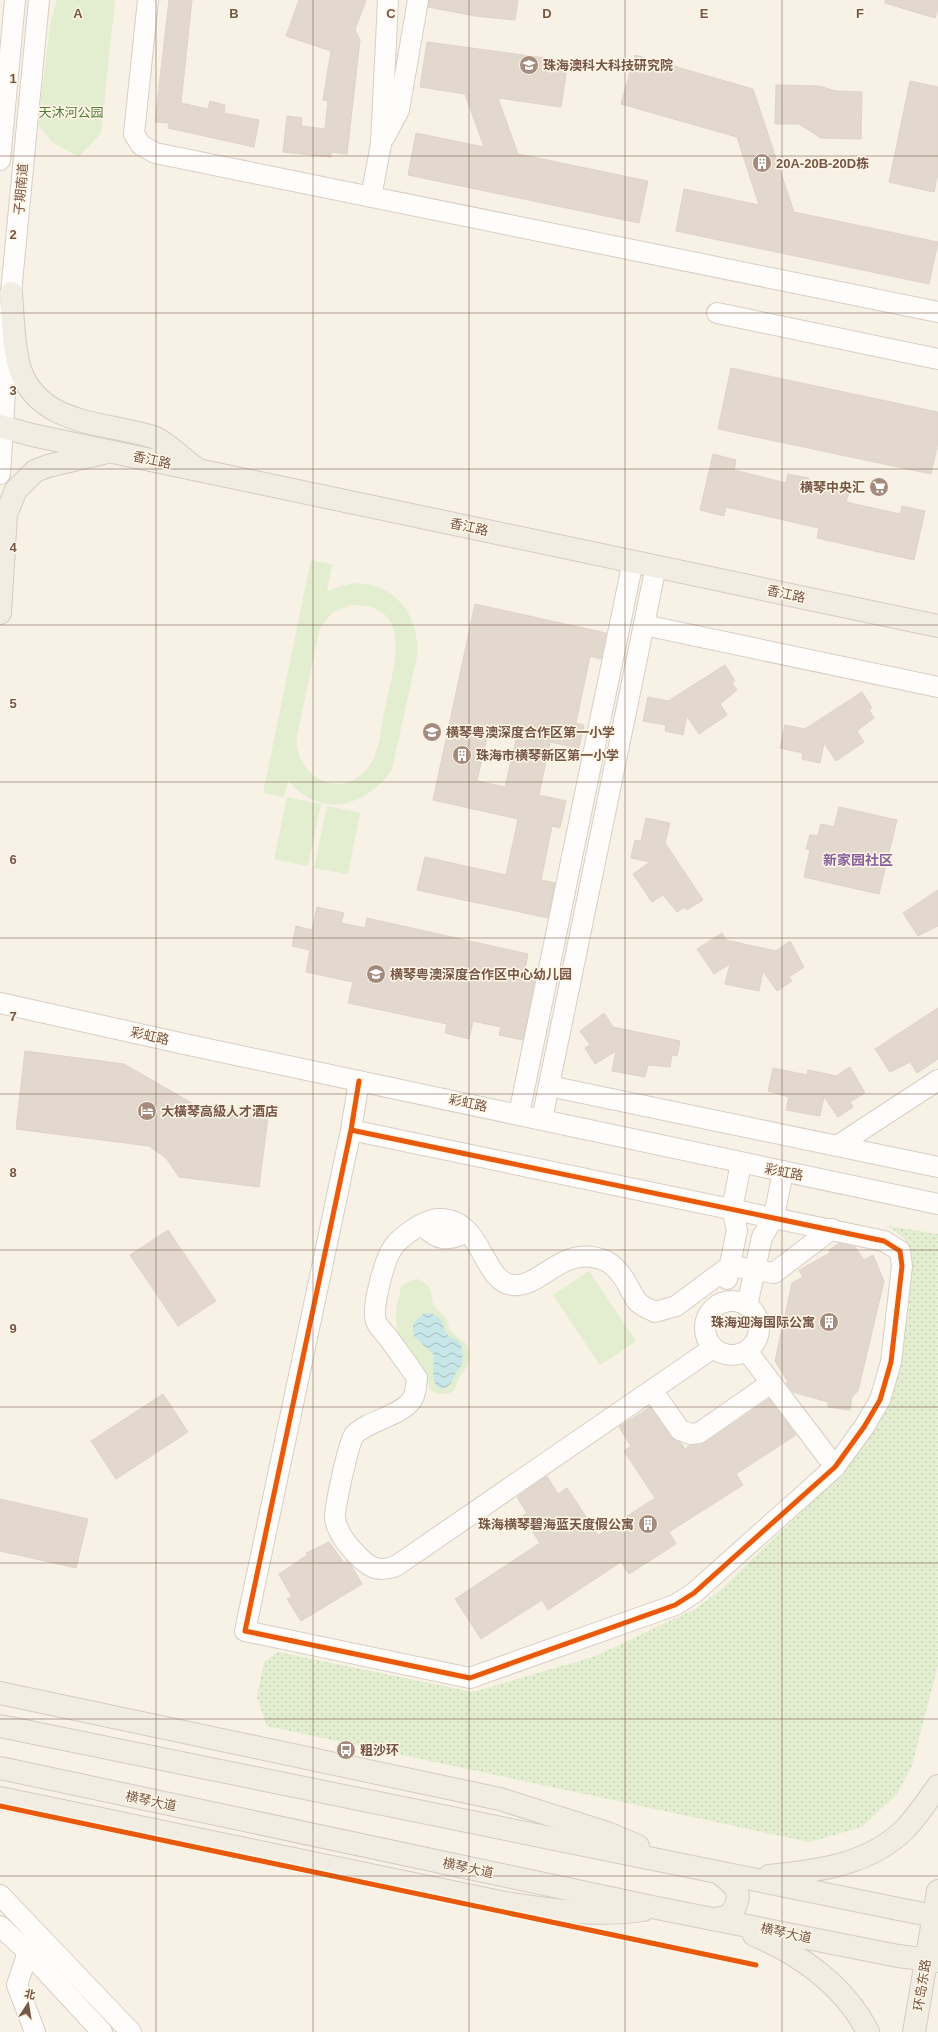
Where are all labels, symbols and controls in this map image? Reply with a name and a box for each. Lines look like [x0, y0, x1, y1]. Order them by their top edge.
text: A [73, 6, 83, 21]
text: B [229, 6, 239, 21]
text: C [386, 6, 396, 21]
text: D [542, 6, 552, 21]
text: E [700, 6, 709, 21]
text: F [856, 6, 864, 21]
school or university icon: 珠海澳科大科技研究院 [518, 54, 540, 76]
place label: 珠海澳科大科技研究院 [543, 58, 673, 73]
text: 1 [9, 71, 17, 86]
park label: 天沐河公园 [38, 105, 104, 120]
building icon: 20A-20B-20D栋 [751, 152, 773, 174]
place label: 20A-20B-20D栋 [776, 156, 869, 171]
street label: 子期南道 [11, 162, 31, 216]
text: 2 [9, 227, 17, 242]
text: 3 [9, 383, 17, 398]
street label: 香江路 [131, 449, 173, 471]
supermarket icon: 横琴中央汇 [868, 476, 890, 498]
place label: 横琴中央汇 [800, 480, 865, 495]
street label: 香江路 [448, 516, 490, 538]
text: 4 [9, 540, 17, 555]
street label: 香江路 [765, 583, 807, 605]
text: 5 [9, 696, 17, 711]
school or university icon: 横琴粤澳深度合作区第一小学 [421, 721, 443, 743]
place label: 横琴粤澳深度合作区第一小学 [446, 725, 615, 740]
building icon: 珠海市横琴新区第一小学 [451, 744, 473, 766]
place label: 珠海市横琴新区第一小学 [476, 748, 619, 763]
text: 6 [9, 852, 17, 867]
district label: 新家园社区 [823, 852, 893, 868]
school or university icon: 横琴粤澳深度合作区中心幼儿园 [365, 963, 387, 985]
place label: 横琴粤澳深度合作区中心幼儿园 [390, 967, 572, 982]
text: 7 [9, 1009, 17, 1024]
street label: 彩虹路 [129, 1024, 171, 1048]
street label: 彩虹路 [447, 1092, 489, 1114]
hotel icon: 大橫琴高級人才酒店 [136, 1100, 158, 1122]
place label: 大橫琴高級人才酒店 [161, 1104, 278, 1119]
street label: 彩虹路 [763, 1161, 805, 1183]
text: 8 [9, 1165, 17, 1180]
building icon: 珠海迎海国际公寓 [818, 1311, 840, 1333]
place label: 珠海迎海国际公寓 [711, 1315, 815, 1330]
text: 9 [9, 1321, 17, 1336]
building icon: 珠海横琴碧海蓝天度假公寓 [637, 1513, 659, 1535]
place label: 珠海横琴碧海蓝天度假公寓 [478, 1517, 634, 1532]
bus stop icon: 粗沙环 [335, 1739, 357, 1761]
place label: 粗沙环 [360, 1743, 399, 1758]
street label: 横琴大道 [124, 1788, 178, 1814]
street label: 横琴大道 [441, 1855, 495, 1881]
street label: 横琴大道 [759, 1920, 813, 1946]
street label: 环岛东路 [911, 1958, 933, 2012]
north arrow [8, 1984, 48, 2024]
text: 北 [23, 1987, 37, 2001]

